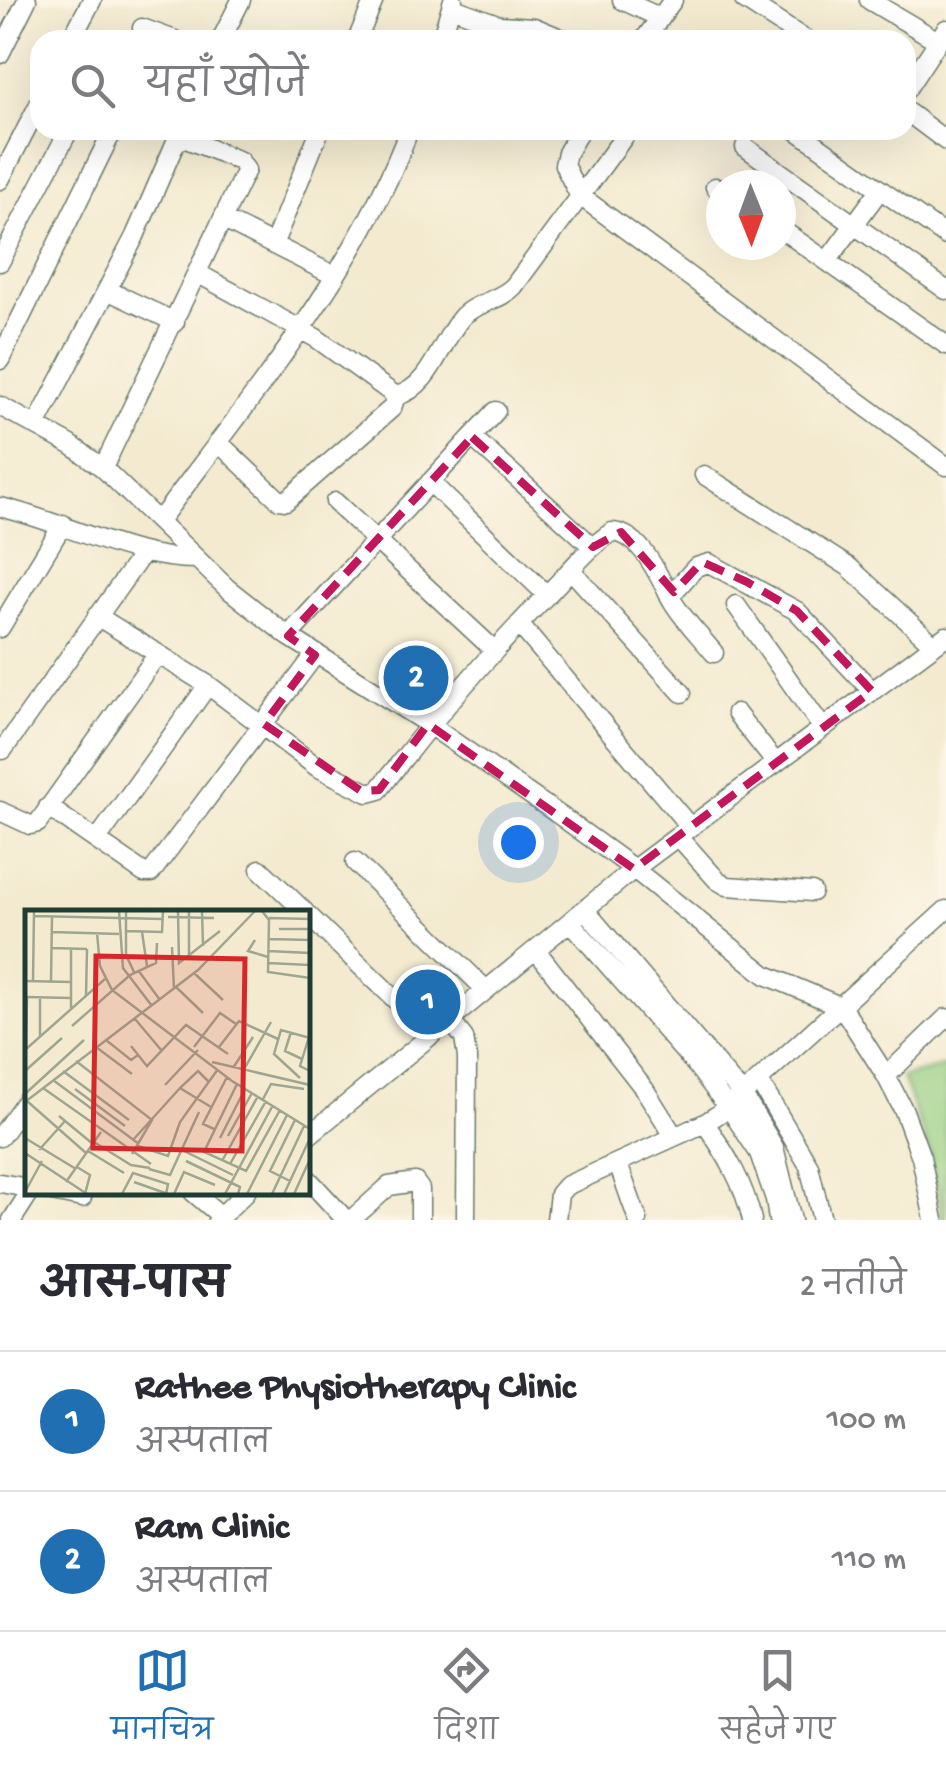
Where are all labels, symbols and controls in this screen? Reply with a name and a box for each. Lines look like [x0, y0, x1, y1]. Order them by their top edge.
search box [30, 30, 916, 140]
icon: search [65, 58, 120, 113]
text: यहाँ खोजें [145, 66, 308, 110]
north arrow [706, 170, 796, 260]
pin: 2 [384, 640, 448, 716]
your location [493, 817, 544, 868]
inset map [25, 910, 310, 1195]
pin: 1 [396, 964, 460, 1040]
text: आस-पास [40, 1264, 228, 1313]
text: 2 नतीजे [800, 1269, 906, 1307]
text: Rathee Physiotherapy Clinic [135, 1367, 575, 1411]
text: 1 [66, 1402, 79, 1440]
text: 100 m [826, 1402, 906, 1440]
text: अस्पताल [135, 1427, 271, 1465]
text: Ram Clinic [135, 1507, 288, 1551]
text: 2 [65, 1542, 80, 1580]
text: 110 m [832, 1542, 906, 1580]
text: अस्पताल [135, 1567, 271, 1605]
tab: मानचित्र [111, 1643, 213, 1760]
tab: दिशा [435, 1643, 498, 1760]
tab: सहेजे गए [720, 1643, 835, 1760]

